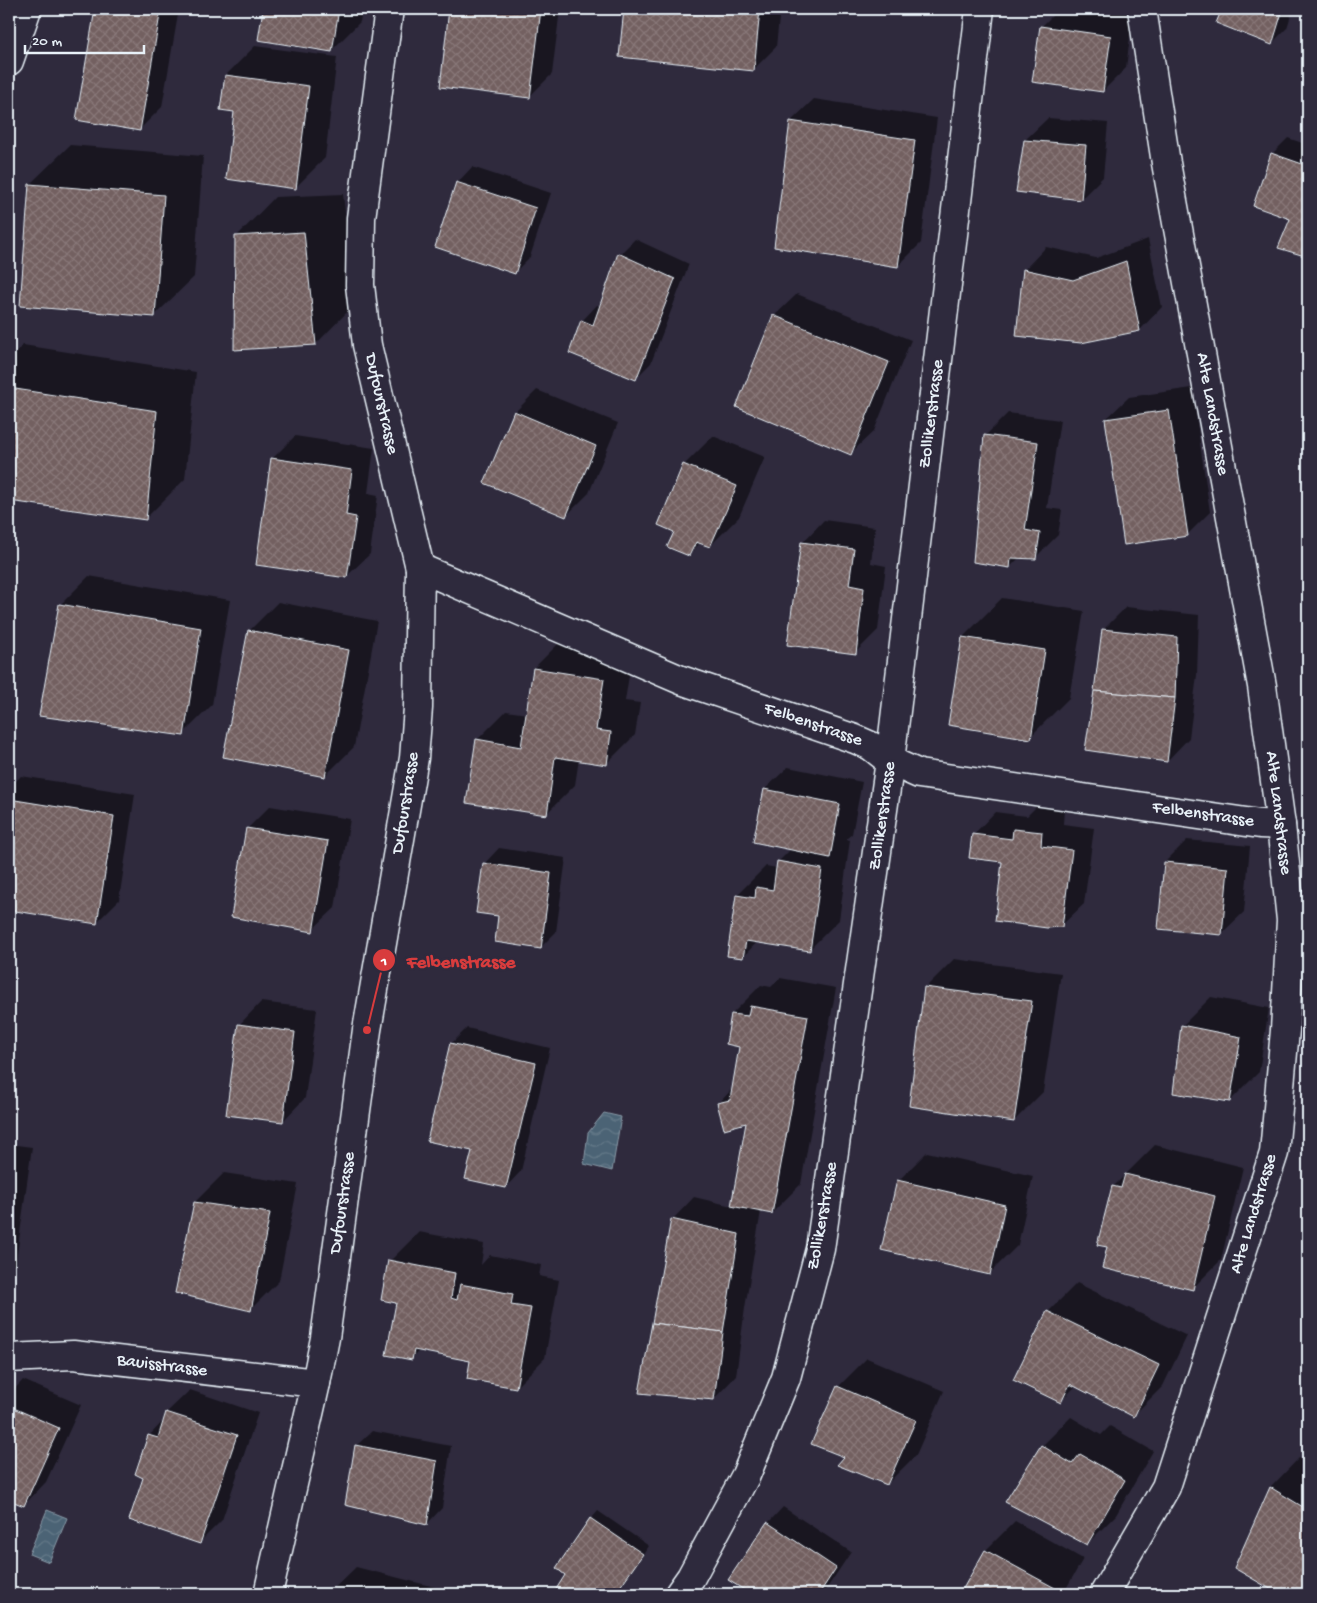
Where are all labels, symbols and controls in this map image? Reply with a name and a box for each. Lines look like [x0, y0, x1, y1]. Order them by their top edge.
scale bar [25, 22, 144, 54]
text: 20 m [32, 33, 62, 51]
street label: Dufourstrasse [359, 351, 403, 457]
street label: Alte Landstrasse [1191, 351, 1233, 478]
street label: Zollikerstrasse [915, 358, 949, 470]
street label: Felbenstrasse [760, 698, 866, 752]
street label: Dufourstrasse [387, 750, 425, 856]
street label: Alte Landstrasse [1260, 750, 1296, 877]
street label: Zollikerstrasse [865, 760, 901, 872]
street label: Felbenstrasse [1150, 797, 1256, 833]
callout: Felbenstrasse [372, 943, 525, 977]
text: Felbenstrasse [406, 952, 516, 975]
text: 1 [380, 953, 387, 971]
street label: Dufourstrasse [325, 1150, 361, 1256]
street label: Alte Landstrasse [1226, 1151, 1282, 1276]
street label: Zollikerstrasse [803, 1160, 843, 1272]
street label: Bauisstrasse [115, 1350, 209, 1382]

